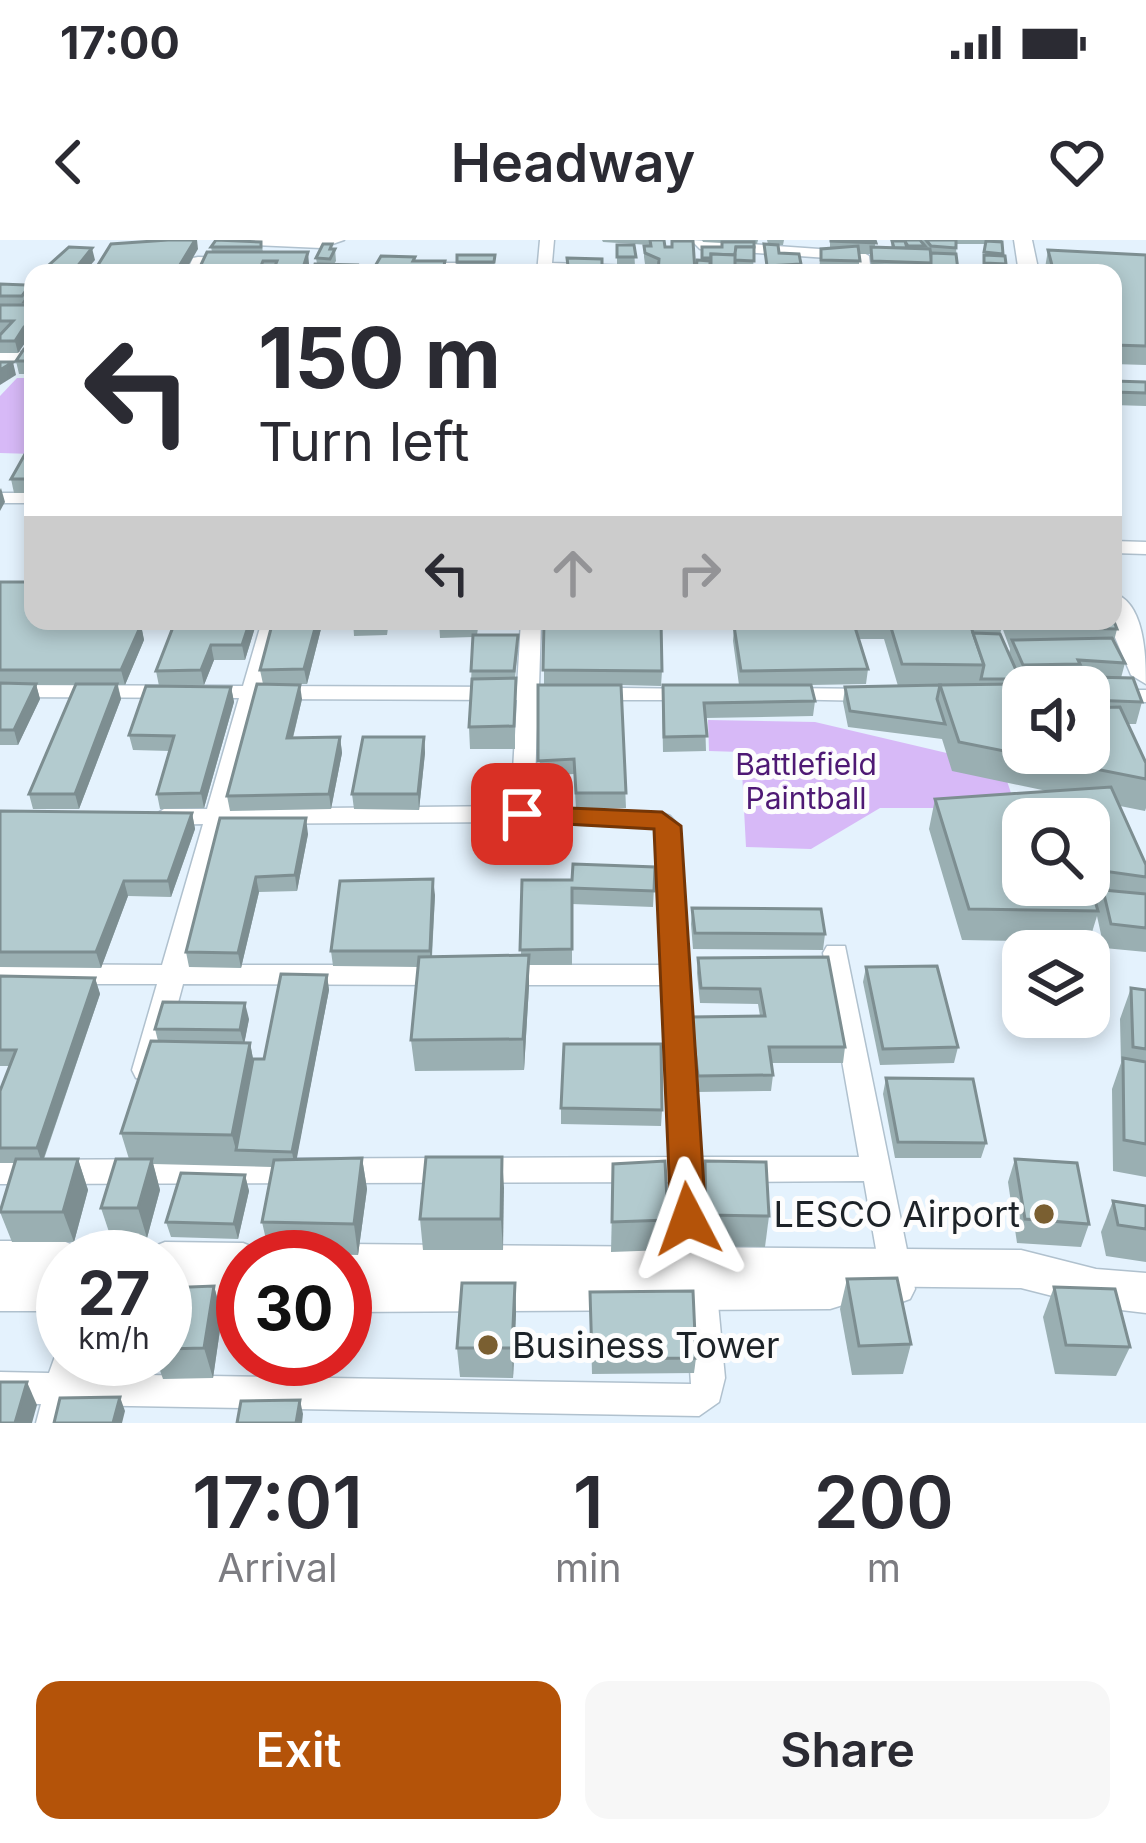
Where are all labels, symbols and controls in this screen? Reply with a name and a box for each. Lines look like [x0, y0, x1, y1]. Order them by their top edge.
text: 17:00 [60, 15, 180, 70]
icon: back [36, 129, 102, 195]
icon: heart [1044, 129, 1110, 195]
text: Headway [451, 130, 695, 195]
text: 150 m [258, 307, 501, 408]
icon: left [60, 312, 216, 468]
text: Turn left [258, 409, 469, 474]
icon: left [414, 540, 480, 606]
icon: ahead [540, 540, 606, 606]
icon: right [666, 540, 732, 606]
map controls [1002, 666, 1110, 1038]
button: sound [1002, 666, 1110, 774]
park label: Battlefield Paintball [735, 746, 877, 816]
pin [471, 763, 573, 865]
icon: arrive [489, 781, 555, 847]
button: search [1002, 798, 1110, 906]
button: layers [1002, 930, 1110, 1038]
position arrow [625, 1156, 751, 1282]
place label: LESCO Airport [774, 1192, 1020, 1236]
marker: LESCO Airport [1031, 1201, 1057, 1227]
speed limit sign: 30 [216, 1230, 372, 1386]
text: 27 [78, 1257, 150, 1329]
text: km/h [78, 1320, 150, 1356]
place label: Business Tower [512, 1323, 780, 1367]
marker: Business Tower [475, 1332, 501, 1358]
text: 17:01 [192, 1458, 363, 1545]
text: 1 [573, 1458, 603, 1545]
text: 200 [814, 1458, 954, 1545]
text: Arrival [217, 1544, 337, 1591]
text: min [555, 1544, 622, 1591]
text: m [867, 1544, 901, 1591]
button: Exit [36, 1681, 561, 1819]
button: Share [585, 1681, 1110, 1819]

